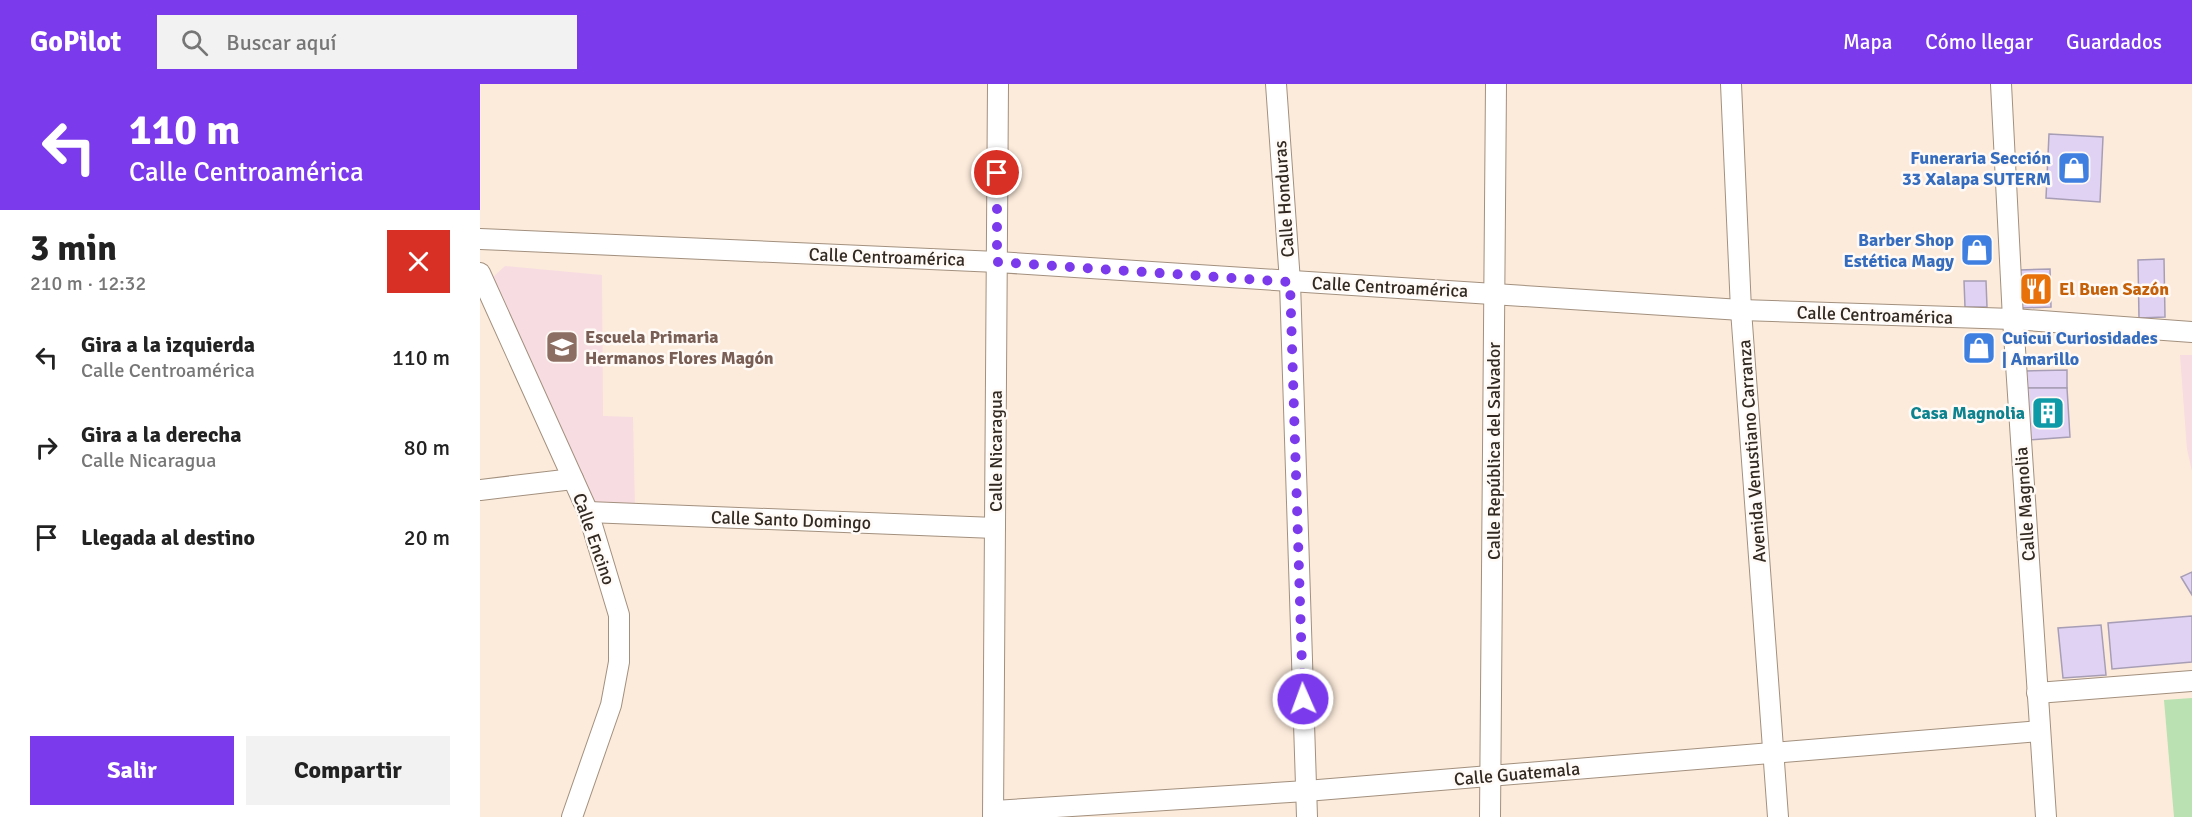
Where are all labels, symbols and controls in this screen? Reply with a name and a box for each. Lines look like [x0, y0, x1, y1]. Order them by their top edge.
search box [157, 15, 577, 69]
text: GoPilot [30, 25, 121, 59]
icon: search [178, 26, 211, 59]
text: Buscar aquí [226, 29, 336, 56]
text: Mapa [1843, 29, 1892, 55]
text: Cómo llegar [1925, 29, 2033, 55]
text: Guardados [2066, 29, 2162, 55]
text: 110 m [129, 105, 240, 156]
icon: left [30, 108, 108, 186]
street label: Calle Honduras [1269, 140, 1299, 258]
pin [971, 147, 1022, 198]
place label: Funeraria Sección 33 Xalapa SUTERM [1902, 147, 2051, 190]
shop icon: Funeraria Sección 33 Xalapa SUTERM [2056, 150, 2092, 186]
text: Calle Centroamérica [129, 156, 364, 189]
icon: arrive [980, 156, 1013, 189]
text: 3 min [30, 226, 117, 271]
place label: Barber Shop Estética Magy [1844, 229, 1954, 272]
button: close [387, 230, 450, 293]
shop icon: Barber Shop Estética Magy [1959, 232, 1995, 268]
street label: Calle Centroamérica [808, 243, 966, 271]
text: 210 m · 12:32 [30, 271, 146, 296]
restaurant icon: El Buen Sazón [2018, 271, 2054, 307]
street label: Calle Centroamérica [1311, 272, 1469, 302]
place label: El Buen Sazón [2059, 278, 2169, 300]
street label: Calle Centroamérica [1796, 301, 1954, 329]
place label: Escuela Primaria Hermanos Flores Magón [585, 326, 774, 369]
place label: Cuicui Curiosidades | Amarillo [2002, 327, 2158, 370]
school or university icon: Escuela Primaria Hermanos Flores Magón [544, 329, 580, 365]
shop icon: Cuicui Curiosidades | Amarillo [1961, 330, 1997, 366]
text: Gira a la izquierda [81, 331, 255, 358]
street label: Avenida Venustiano Carranza [1733, 339, 1771, 563]
icon: left [30, 341, 63, 374]
street label: Calle República del Salvador [1483, 342, 1505, 560]
text: 110 m [392, 344, 450, 371]
text: Calle Centroamérica [81, 358, 255, 383]
street label: Calle Nicaragua [985, 390, 1007, 512]
building icon: Casa Magnolia [2030, 395, 2066, 431]
place label: Casa Magnolia [1911, 402, 2025, 424]
text: Gira a la derecha [81, 421, 242, 448]
icon: right [30, 431, 63, 464]
text: 80 m [404, 434, 450, 461]
street label: Calle Magnolia [2010, 446, 2040, 562]
text: Calle Nicaragua [81, 448, 216, 473]
street label: Calle Encino [568, 490, 620, 588]
street label: Calle Santo Domingo [710, 506, 872, 534]
icon: arrive [30, 521, 63, 554]
text: Llegada al destino [81, 524, 255, 551]
text: 20 m [404, 524, 450, 551]
position arrow [1271, 667, 1335, 731]
button: Salir [30, 736, 234, 805]
button: Compartir [246, 736, 450, 805]
street label: Calle Guatemala [1453, 758, 1581, 790]

